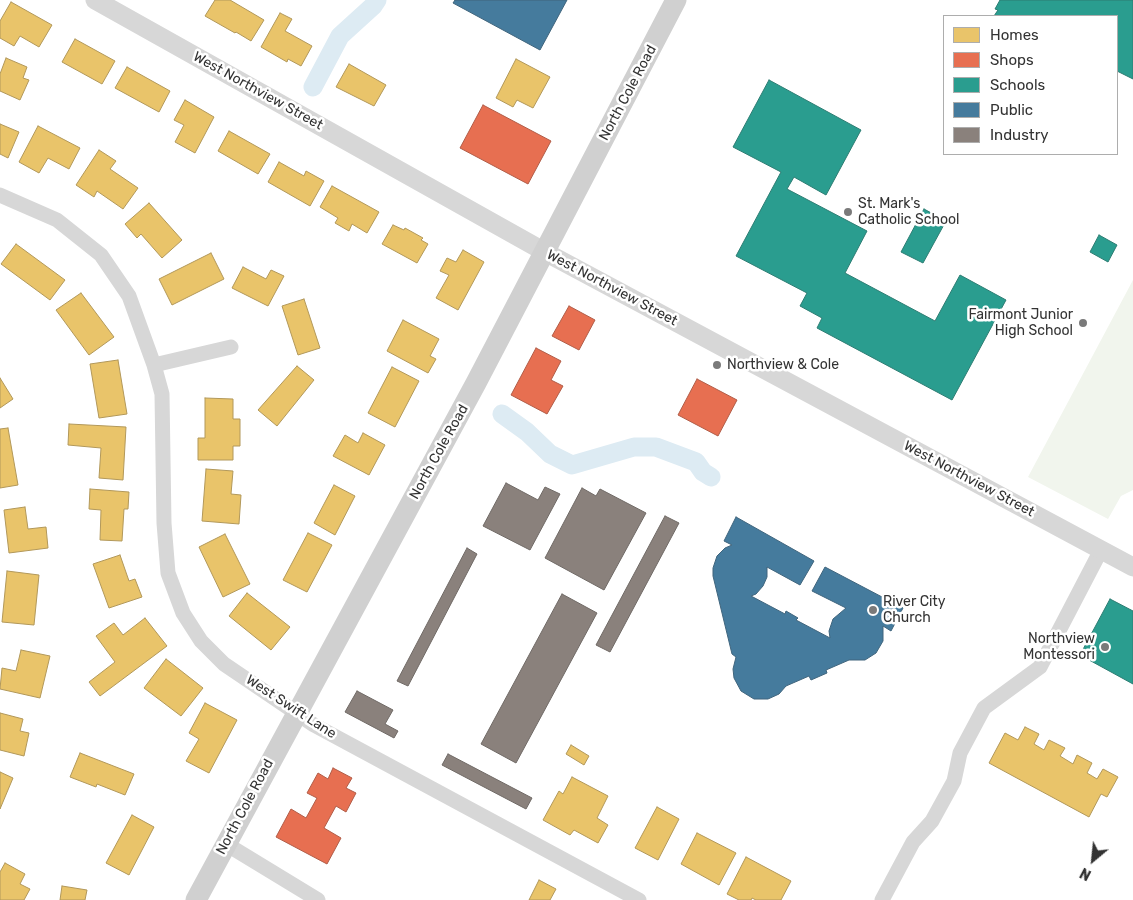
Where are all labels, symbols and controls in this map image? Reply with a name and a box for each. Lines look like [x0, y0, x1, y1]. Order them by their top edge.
legend [943, 15, 1118, 155]
text: Homes [990, 26, 1039, 44]
street label: North Cole Road [596, 42, 660, 144]
street label: West Northview Street [190, 48, 326, 134]
text: Shops [990, 51, 1034, 69]
text: Schools [990, 76, 1045, 94]
text: Public [990, 101, 1033, 119]
text: Industry [990, 126, 1049, 144]
place label: St. Mark's Catholic School [858, 196, 959, 228]
marker: St. Mark's Catholic School [842, 206, 854, 218]
street label: West Northview Street [544, 246, 680, 330]
place label: Fairmont Junior High School [969, 307, 1073, 340]
marker: Fairmont Junior High School [1077, 317, 1089, 329]
place label: Northview & Cole [727, 357, 839, 373]
marker: Northview & Cole [711, 359, 723, 371]
street label: North Cole Road [406, 402, 472, 502]
street label: West Northview Street [901, 437, 1037, 521]
place label: River City Church [883, 594, 946, 626]
marker: River City Church [867, 604, 879, 616]
place label: Northview Montessori [1023, 631, 1095, 664]
marker: Northview Montessori [1099, 641, 1111, 653]
street label: West Swift Lane [243, 672, 339, 742]
street label: North Cole Road [213, 756, 277, 858]
north arrow [1068, 835, 1118, 885]
text: N [1077, 864, 1094, 884]

